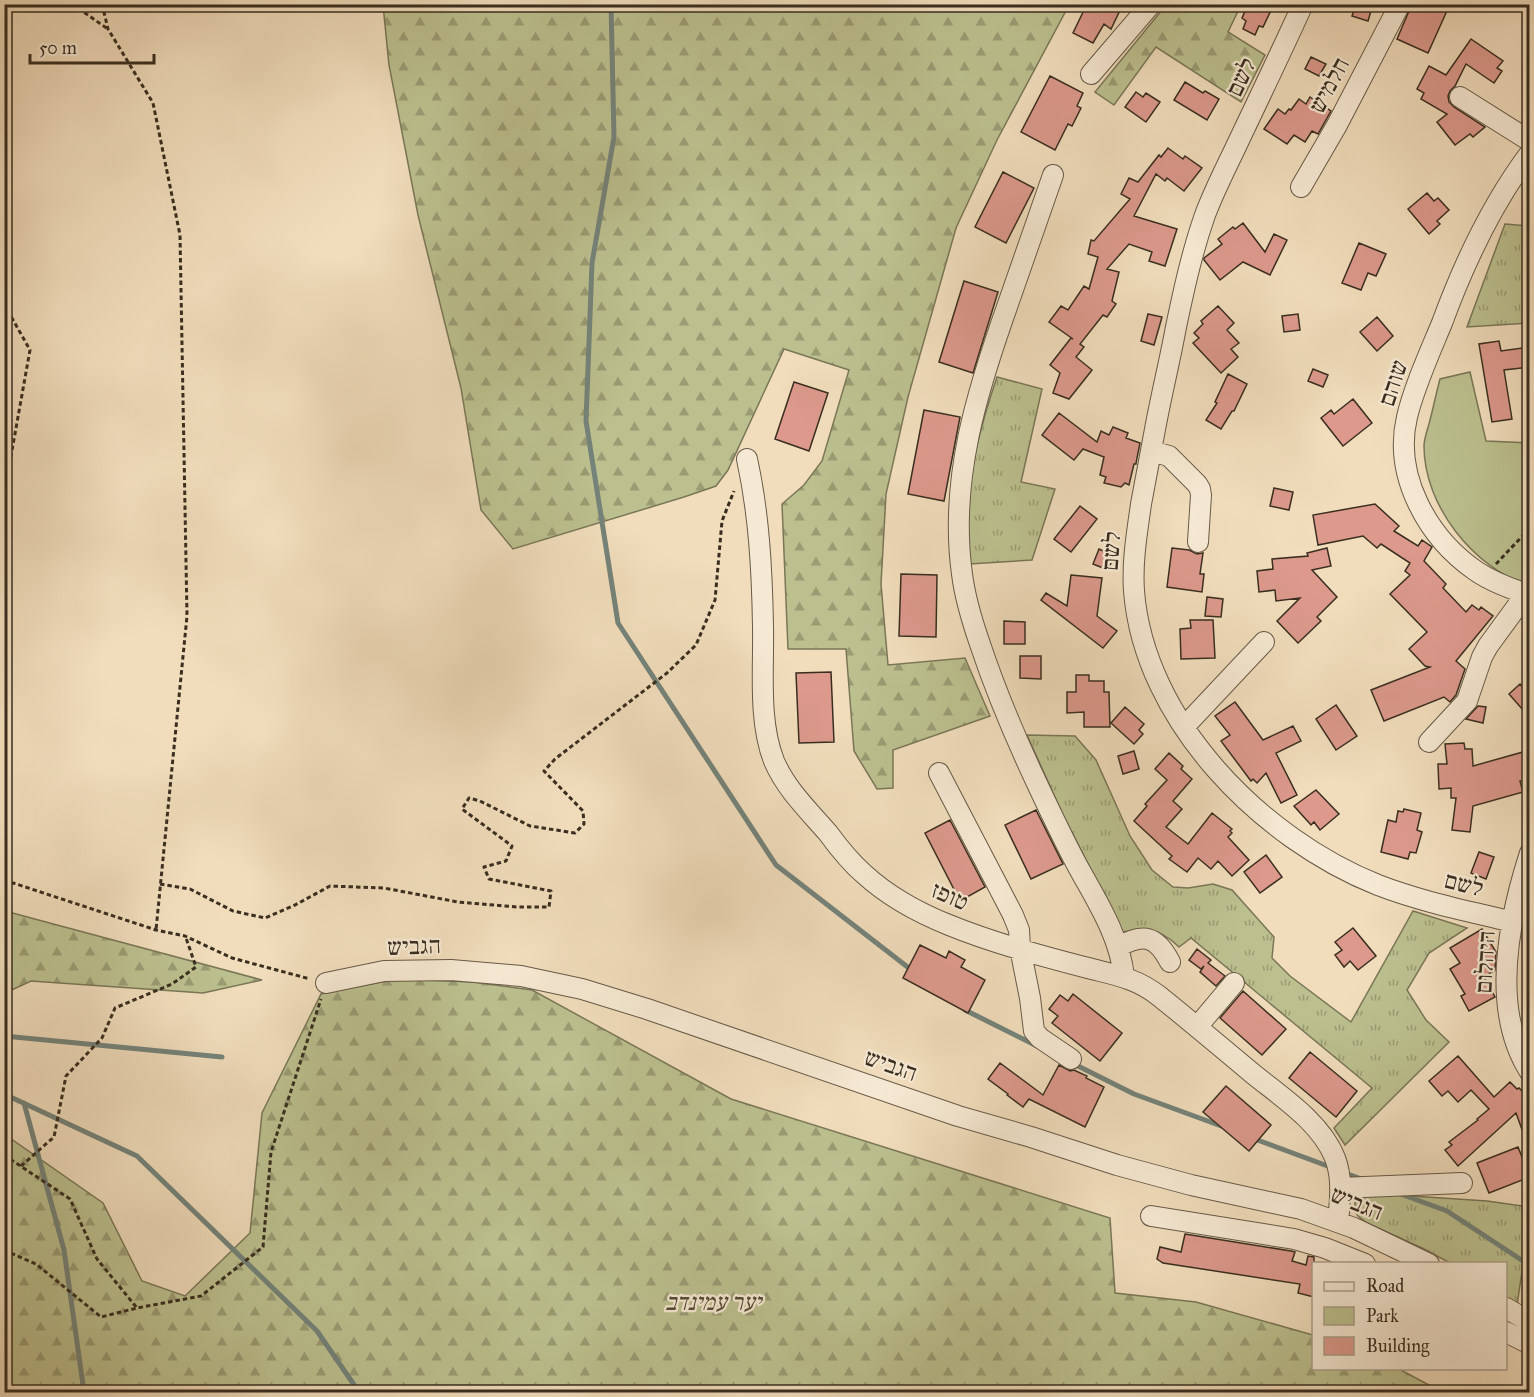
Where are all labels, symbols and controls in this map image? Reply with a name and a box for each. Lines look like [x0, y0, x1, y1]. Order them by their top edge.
scale bar [30, 27, 154, 65]
text: 50 m [39, 37, 77, 59]
street label: חלמיש [1302, 52, 1356, 118]
street label: לשם [1219, 53, 1263, 101]
street label: שוהם [1371, 356, 1415, 410]
street label: לשם [1095, 530, 1127, 572]
street label: לשם [1441, 865, 1487, 903]
street label: טופז [927, 875, 973, 917]
street label: הגביש [387, 930, 441, 962]
street label: היהלום [1468, 930, 1502, 994]
street label: הגביש [861, 1042, 921, 1088]
street label: הגביש [1326, 1179, 1388, 1227]
legend [1312, 1262, 1507, 1370]
text: Road [1366, 1275, 1404, 1297]
park label: יער עמינדב [665, 1287, 763, 1317]
text: Park [1366, 1305, 1399, 1327]
text: Building [1366, 1335, 1430, 1358]

